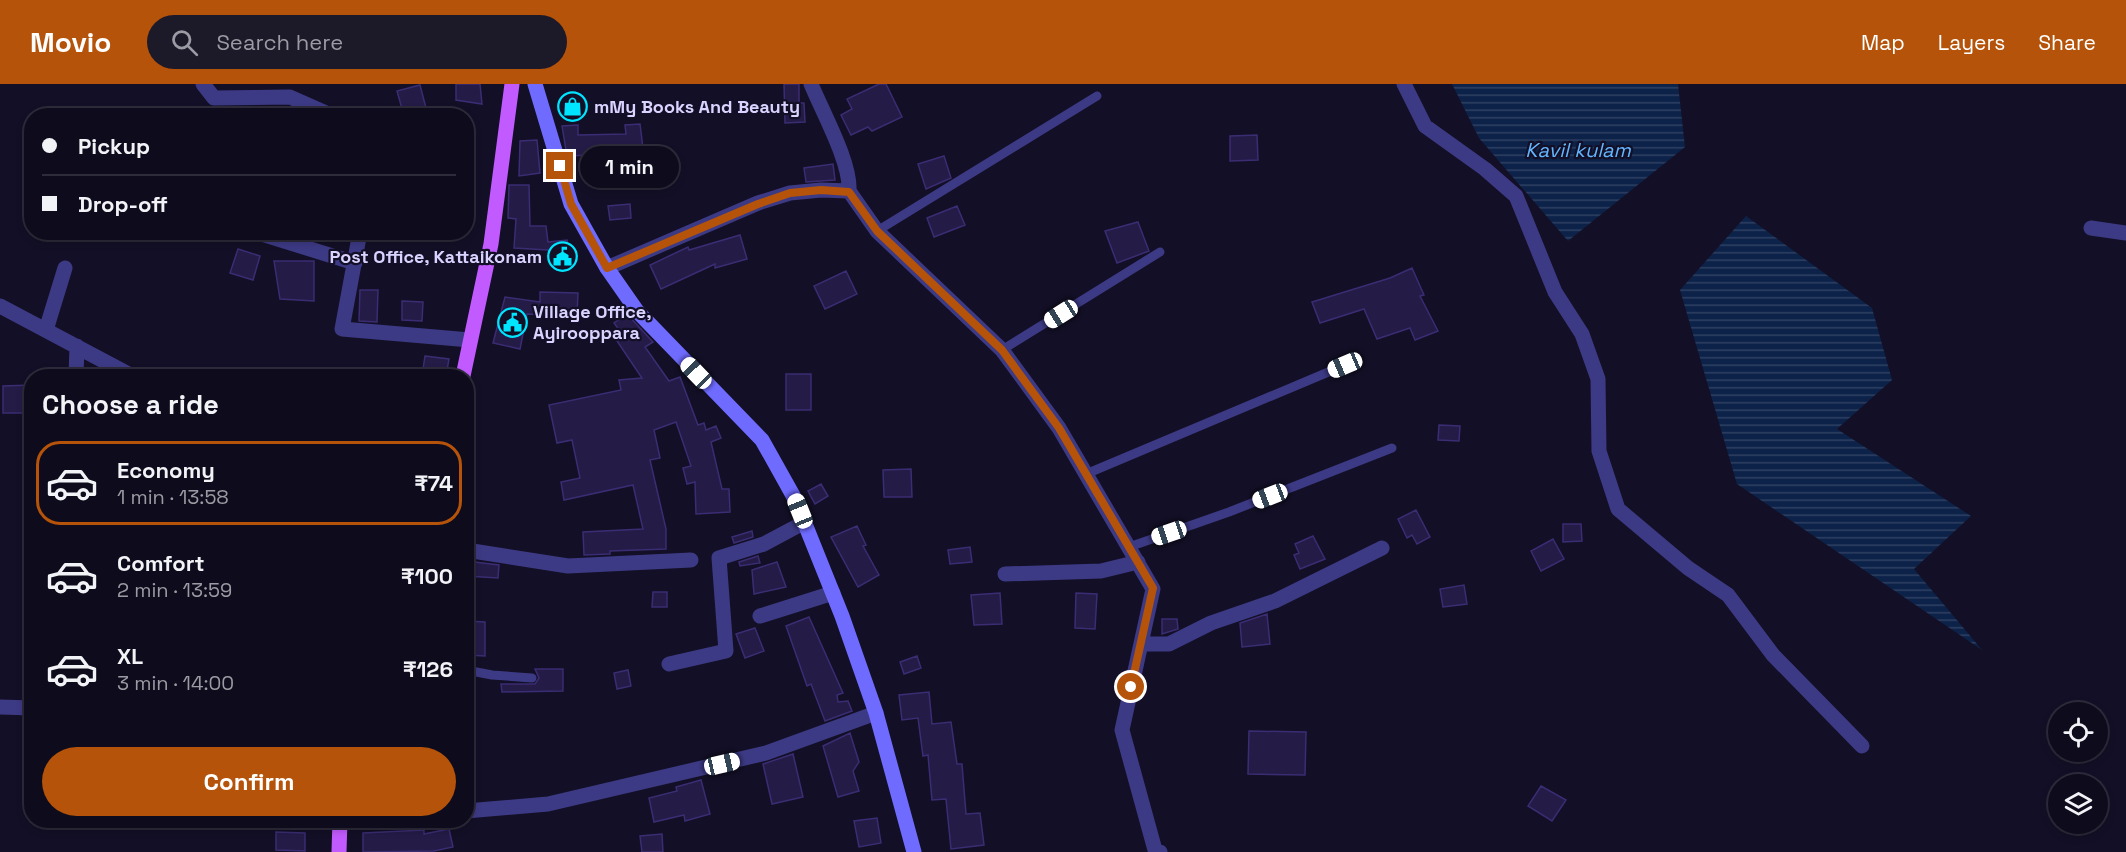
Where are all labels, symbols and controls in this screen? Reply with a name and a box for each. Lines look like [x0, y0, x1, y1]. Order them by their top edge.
search box [147, 15, 567, 69]
text: Movio [30, 24, 111, 60]
icon: search [168, 26, 201, 59]
text: Search here [216, 28, 343, 56]
text: Map [1861, 29, 1905, 56]
text: Layers [1938, 29, 2005, 56]
text: Share [2038, 29, 2096, 56]
shop icon: mMy Books And Beauty [557, 91, 589, 123]
place label: mMy Books And Beauty [594, 95, 800, 118]
text: Pickup [78, 132, 150, 160]
water label: Kavil kulam [1525, 137, 1632, 163]
callout: 1 min [581, 145, 680, 187]
route end [546, 152, 573, 179]
text: 1 min [605, 154, 654, 180]
text: Drop-off [78, 190, 168, 218]
public building icon: Post Office, Kattaikonam [547, 241, 579, 273]
place label: Post Office, Kattaikonam [330, 245, 542, 268]
car [1041, 297, 1081, 331]
place label: Village Office, Ayirooppara [533, 300, 651, 344]
public building icon: Village Office, Ayirooppara [496, 306, 528, 338]
car [1325, 350, 1365, 380]
car [677, 354, 715, 392]
text: Choose a ride [42, 387, 219, 422]
icon: car [45, 456, 99, 510]
text: Economy [117, 456, 215, 484]
text: ₹74 [414, 469, 453, 497]
car [1250, 481, 1290, 511]
text: 1 min · 13:58 [117, 484, 229, 510]
car [785, 491, 815, 531]
car [1149, 519, 1189, 547]
icon: car [45, 549, 99, 603]
text: Comfort [117, 549, 205, 577]
text: ₹100 [401, 562, 453, 590]
text: 2 min · 13:59 [117, 577, 232, 603]
icon: car [45, 642, 99, 696]
text: XL [117, 642, 143, 670]
text: ₹126 [403, 655, 453, 683]
text: 3 min · 14:00 [117, 670, 234, 696]
route start [1117, 673, 1144, 700]
map controls [2048, 702, 2108, 834]
button: locate [2048, 702, 2108, 762]
button: Confirm [42, 747, 456, 816]
car [702, 751, 742, 777]
button: layers [2048, 774, 2108, 834]

